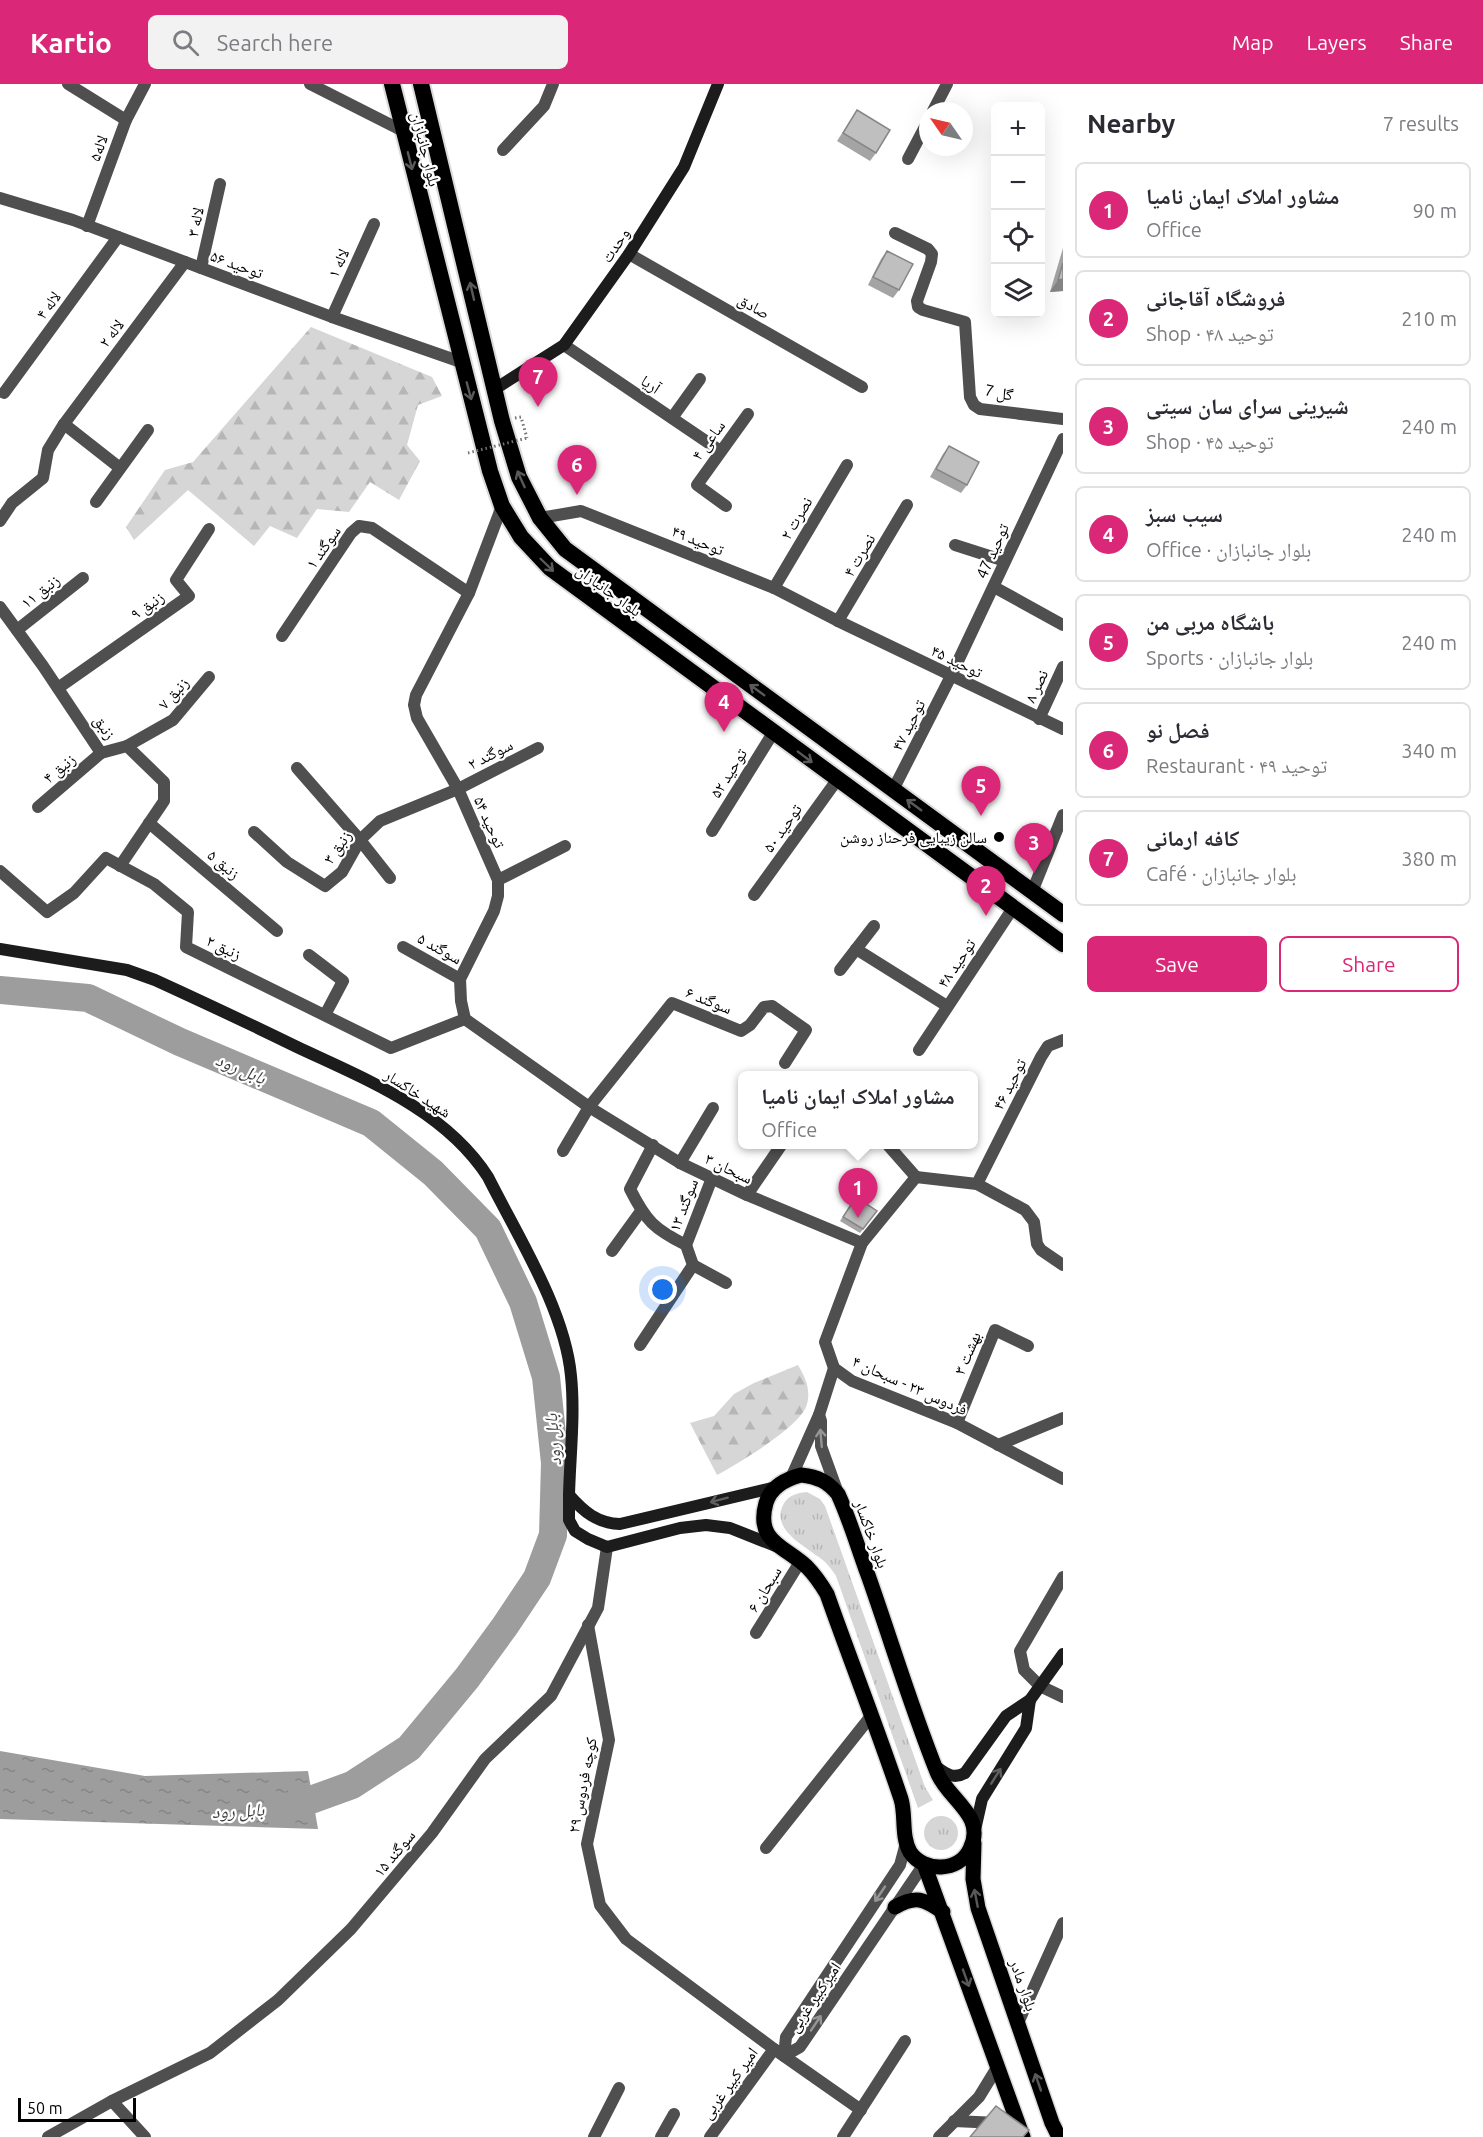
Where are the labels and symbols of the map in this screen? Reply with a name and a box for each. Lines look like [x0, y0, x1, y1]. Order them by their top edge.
north arrow [919, 102, 973, 156]
street label: بلوار جانبازان [406, 110, 444, 189]
street label: لاله۵ [85, 133, 111, 163]
one-way arrow [405, 152, 417, 171]
street label: لاله ۳ [183, 206, 207, 238]
street label: وحدت [597, 224, 634, 266]
street label: توحید ۵۶ [208, 246, 266, 283]
street label: لاله ۱ [324, 246, 352, 280]
one-way arrow [465, 282, 477, 301]
street label: لاله ۴ [32, 288, 64, 322]
street label: صادق [734, 290, 773, 324]
street label: لاله ۲ [95, 316, 127, 350]
pin: 7 [518, 358, 558, 407]
street label: آریا [637, 371, 665, 398]
street label: گل 7 [983, 380, 1015, 406]
one-way arrow [464, 381, 475, 400]
street label: ساعی ۴ [688, 417, 730, 464]
pin: 6 [558, 446, 596, 495]
one-way arrow [515, 471, 526, 489]
street label: نصرت ۲ [776, 493, 817, 543]
street label: توحید 47 [972, 520, 1013, 582]
street label: توحید ۴۹ [669, 521, 727, 560]
street label: سوگند ۱ [302, 522, 345, 572]
street label: نصرت ۴ [839, 530, 880, 580]
one-way arrow [540, 558, 555, 572]
street label: بلوار جانبازان [572, 560, 645, 621]
street label: زنبق ۱۱ [17, 570, 64, 613]
street label: زنبق ۹ [127, 587, 168, 624]
street label: توحید ۴۵ [928, 641, 986, 682]
street label: نصر ۸ [1021, 667, 1052, 706]
street label: زنبق ۷ [154, 673, 193, 714]
pin: 4 [704, 682, 744, 732]
one-way arrow [749, 684, 765, 697]
street label: توحید ۴۷ [888, 696, 929, 754]
street label: زنبق [89, 711, 120, 744]
street label: سوگند ۲ [465, 735, 516, 774]
street label: توحید ۵۲ [706, 745, 751, 801]
street label: زنبق ۴ [39, 749, 80, 788]
one-way arrow [797, 750, 813, 763]
pin: 5 [962, 766, 1000, 816]
street label: توحید ۵۴ [470, 793, 509, 851]
one-way arrow [907, 799, 923, 811]
street label: توحید ۵۰ [759, 800, 806, 856]
pin: 3 [1014, 824, 1054, 873]
street label: زنبق ۳ [319, 827, 356, 868]
place label: سالن زیبایی فرحناز روشن [840, 828, 987, 848]
marker: سالن زیبایی فرحناز روشن [992, 830, 1006, 844]
street label: زنبق ۵ [203, 845, 244, 884]
pin: 2 [966, 866, 1006, 916]
street label: سوگند ۵ [414, 929, 465, 968]
street label: زنبق ۲ [203, 931, 244, 965]
street label: توحید ۴۸ [933, 935, 980, 991]
street label: سوگند ۶ [683, 983, 735, 1018]
water label: بابل رود [212, 1049, 270, 1090]
street label: توحید ۴۶ [989, 1055, 1030, 1113]
street label: شهید خاکسار [380, 1064, 454, 1122]
street label: سبحان ۳ [702, 1149, 755, 1189]
pin: 1 [838, 1168, 878, 1218]
street label: سوگند ۱۳ [665, 1176, 702, 1234]
your location [648, 1275, 677, 1304]
street label: بهشت ۳ [950, 1329, 985, 1378]
street label: فردوس ۲۳ - سبحان ۴ [849, 1352, 970, 1420]
water label: بابل رود [540, 1412, 566, 1467]
one-way arrow [815, 1429, 826, 1449]
one-way arrow [710, 1495, 729, 1506]
street label: بلوار خاکسار [850, 1497, 893, 1571]
street label: سبحان ۶ [743, 1563, 786, 1616]
street label: کوچه فردوس ۲۹ [564, 1735, 602, 1835]
one-way arrow [990, 1768, 1002, 1785]
water label: بابل رود [211, 1799, 266, 1823]
street label: سوگند ۱۵ [369, 1826, 419, 1880]
one-way arrow [874, 1885, 886, 1902]
one-way arrow [970, 1889, 981, 1908]
street label: بلوار مادر [1005, 1956, 1041, 2014]
street label: امیرکبیر غربی [784, 1959, 846, 2037]
one-way arrow [962, 1968, 973, 1986]
one-way arrow [810, 2016, 822, 2032]
street label: امیر کبیر غربی [697, 2044, 763, 2124]
one-way arrow [1032, 2073, 1043, 2092]
scale bar [18, 2095, 136, 2122]

